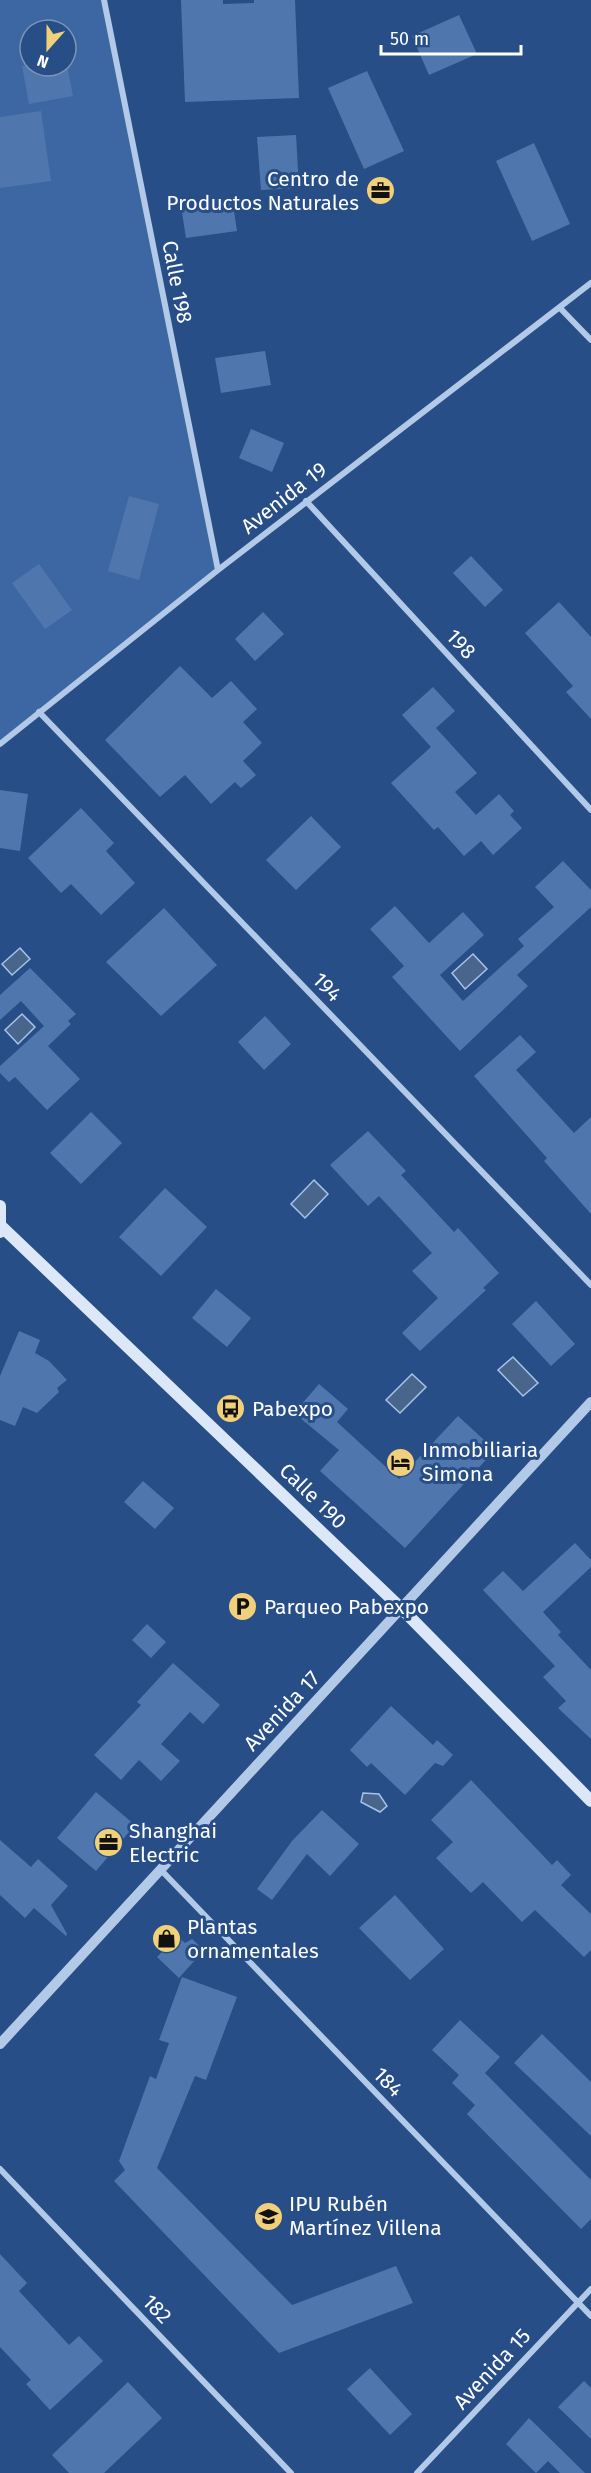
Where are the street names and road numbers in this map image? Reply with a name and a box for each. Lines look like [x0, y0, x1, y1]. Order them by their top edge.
street label: Calle 198 [156, 238, 198, 326]
street label: Avenida 19 [236, 456, 332, 540]
street label: 198 [441, 624, 481, 664]
street label: 194 [307, 967, 347, 1007]
street label: Calle 190 [274, 1458, 352, 1534]
street label: Avenida 17 [238, 1666, 326, 1756]
street label: 184 [368, 2062, 408, 2102]
street label: 182 [137, 2289, 177, 2329]
street label: Avenida 15 [448, 2323, 536, 2415]

